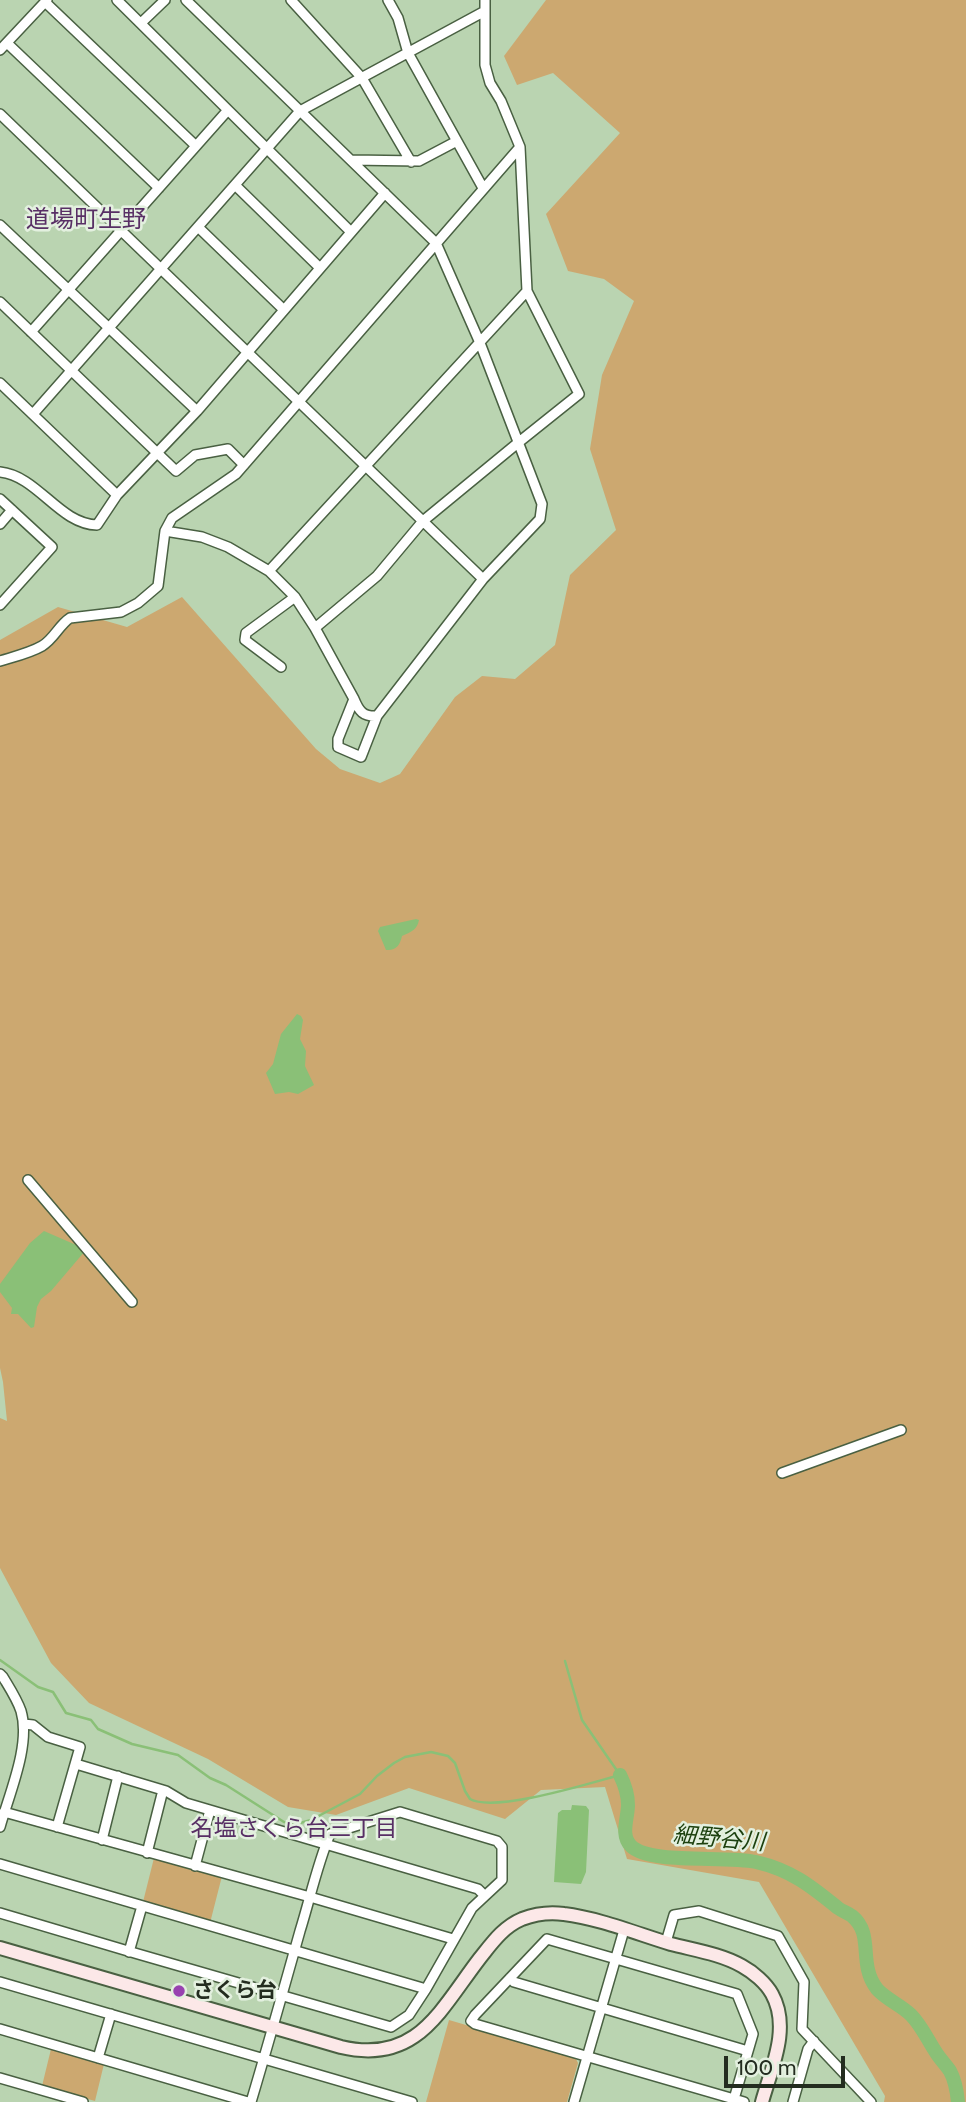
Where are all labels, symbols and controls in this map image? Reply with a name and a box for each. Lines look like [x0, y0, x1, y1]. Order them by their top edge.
district label: 道場町生野 [26, 206, 146, 234]
district label: 名塩さくら台三丁目 [191, 1815, 397, 1843]
water label: 細野谷川 [672, 1821, 766, 1857]
place label: さくら台 [193, 1978, 277, 2004]
marker: さくら台 [171, 1983, 187, 1999]
scale bar [728, 2042, 849, 2086]
text: 100 m [737, 2055, 796, 2080]

